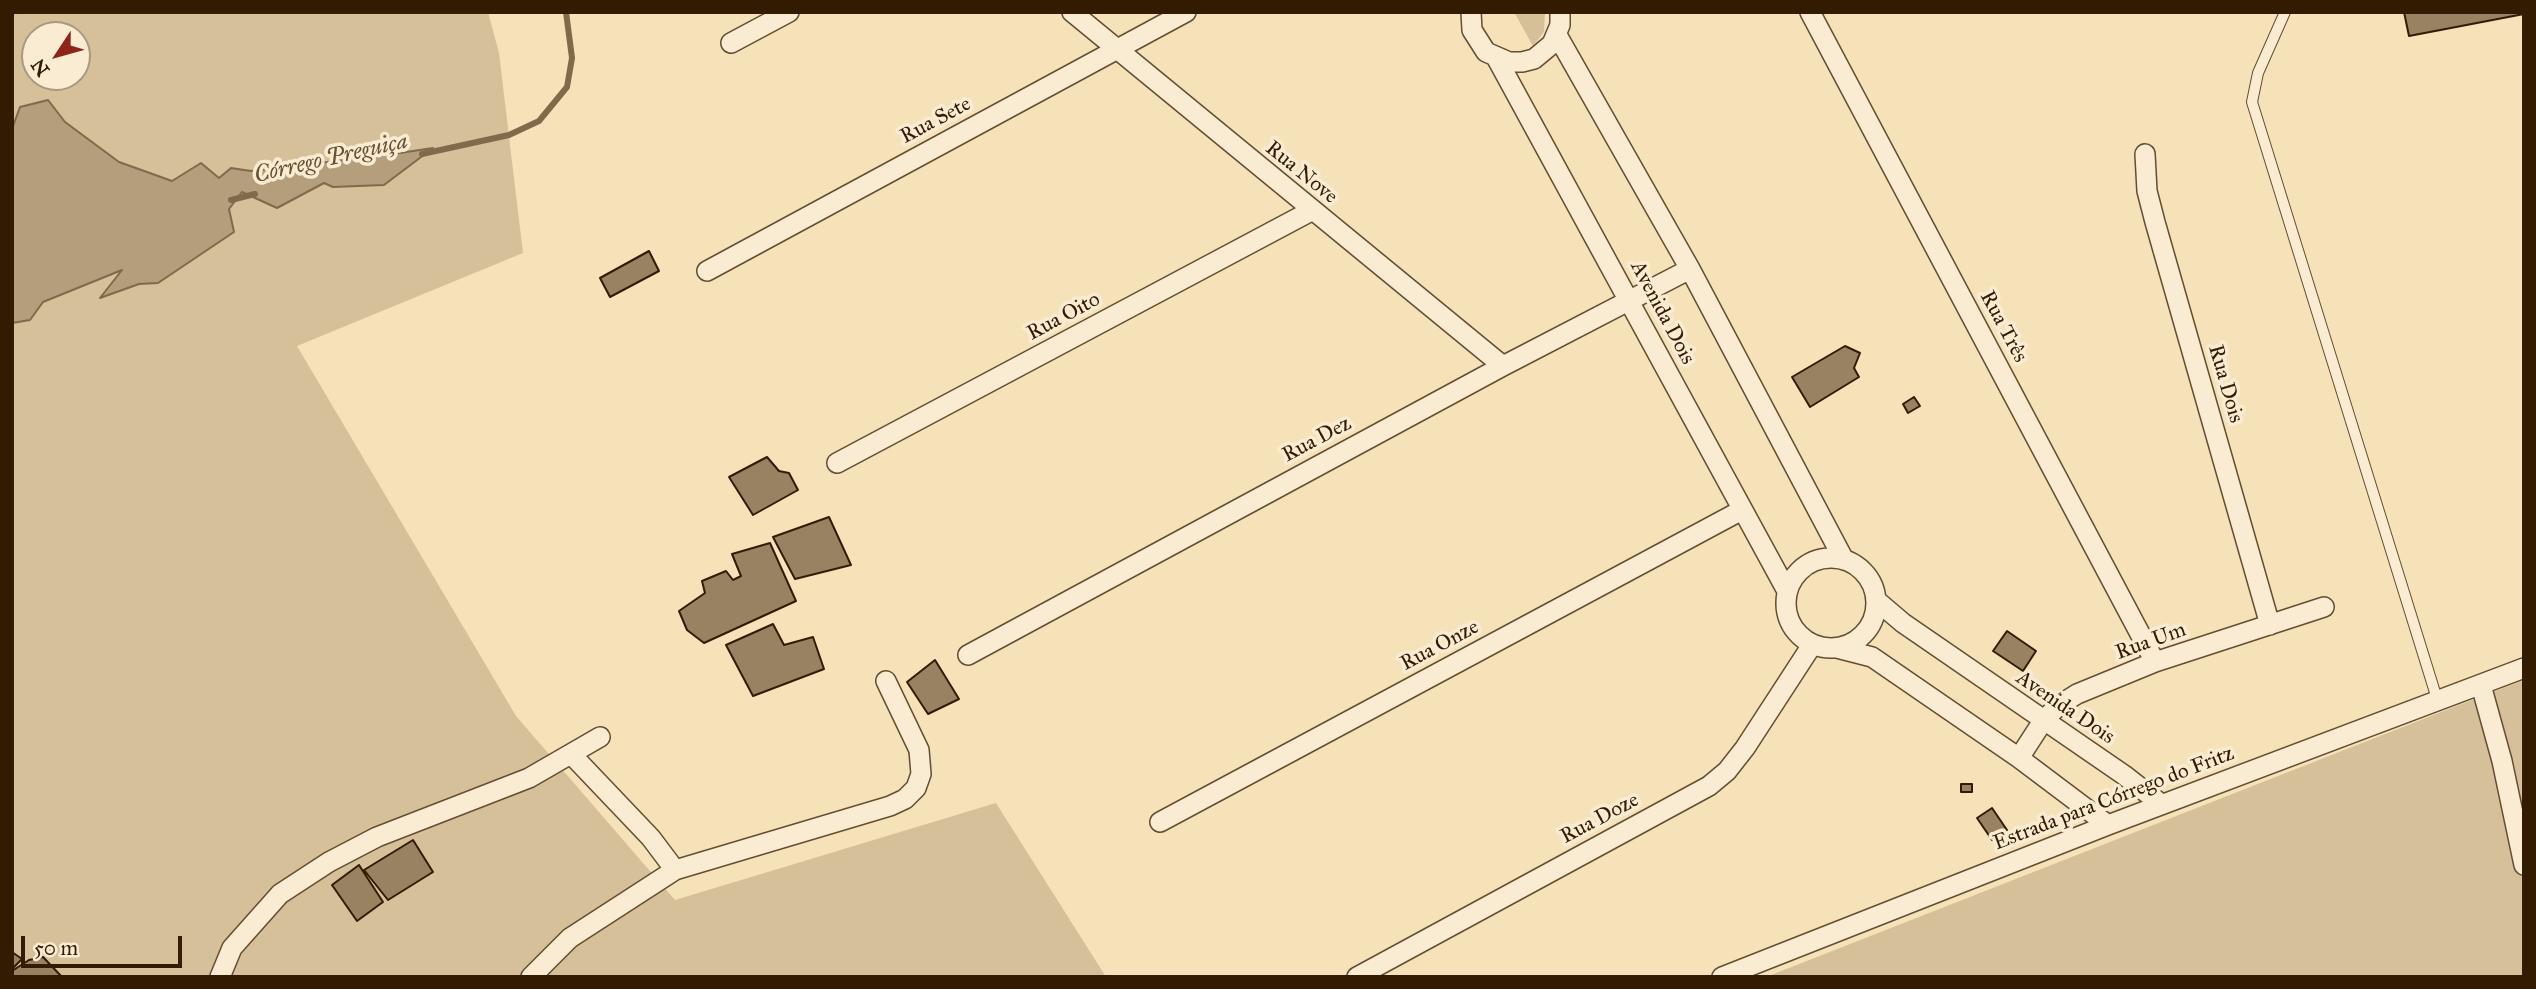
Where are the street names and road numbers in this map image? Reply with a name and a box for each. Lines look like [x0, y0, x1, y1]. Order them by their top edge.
street label: Rua Sete [896, 92, 976, 150]
street label: Rua Nove [1260, 136, 1342, 210]
street label: Avenida Dois [1624, 257, 1700, 369]
street label: Rua Oito [1023, 287, 1105, 347]
street label: Rua Três [1974, 287, 2032, 367]
street label: Rua Dois [2202, 342, 2248, 426]
street label: Rua Dez [1278, 411, 1356, 469]
street label: Rua Onze [1397, 615, 1483, 677]
street label: Rua Um [2112, 618, 2190, 666]
street label: Avenida Dois [2011, 666, 2119, 750]
street label: Estrada para Córrego do Fritz [1990, 741, 2238, 857]
street label: Rua Doze [1557, 788, 1643, 850]

